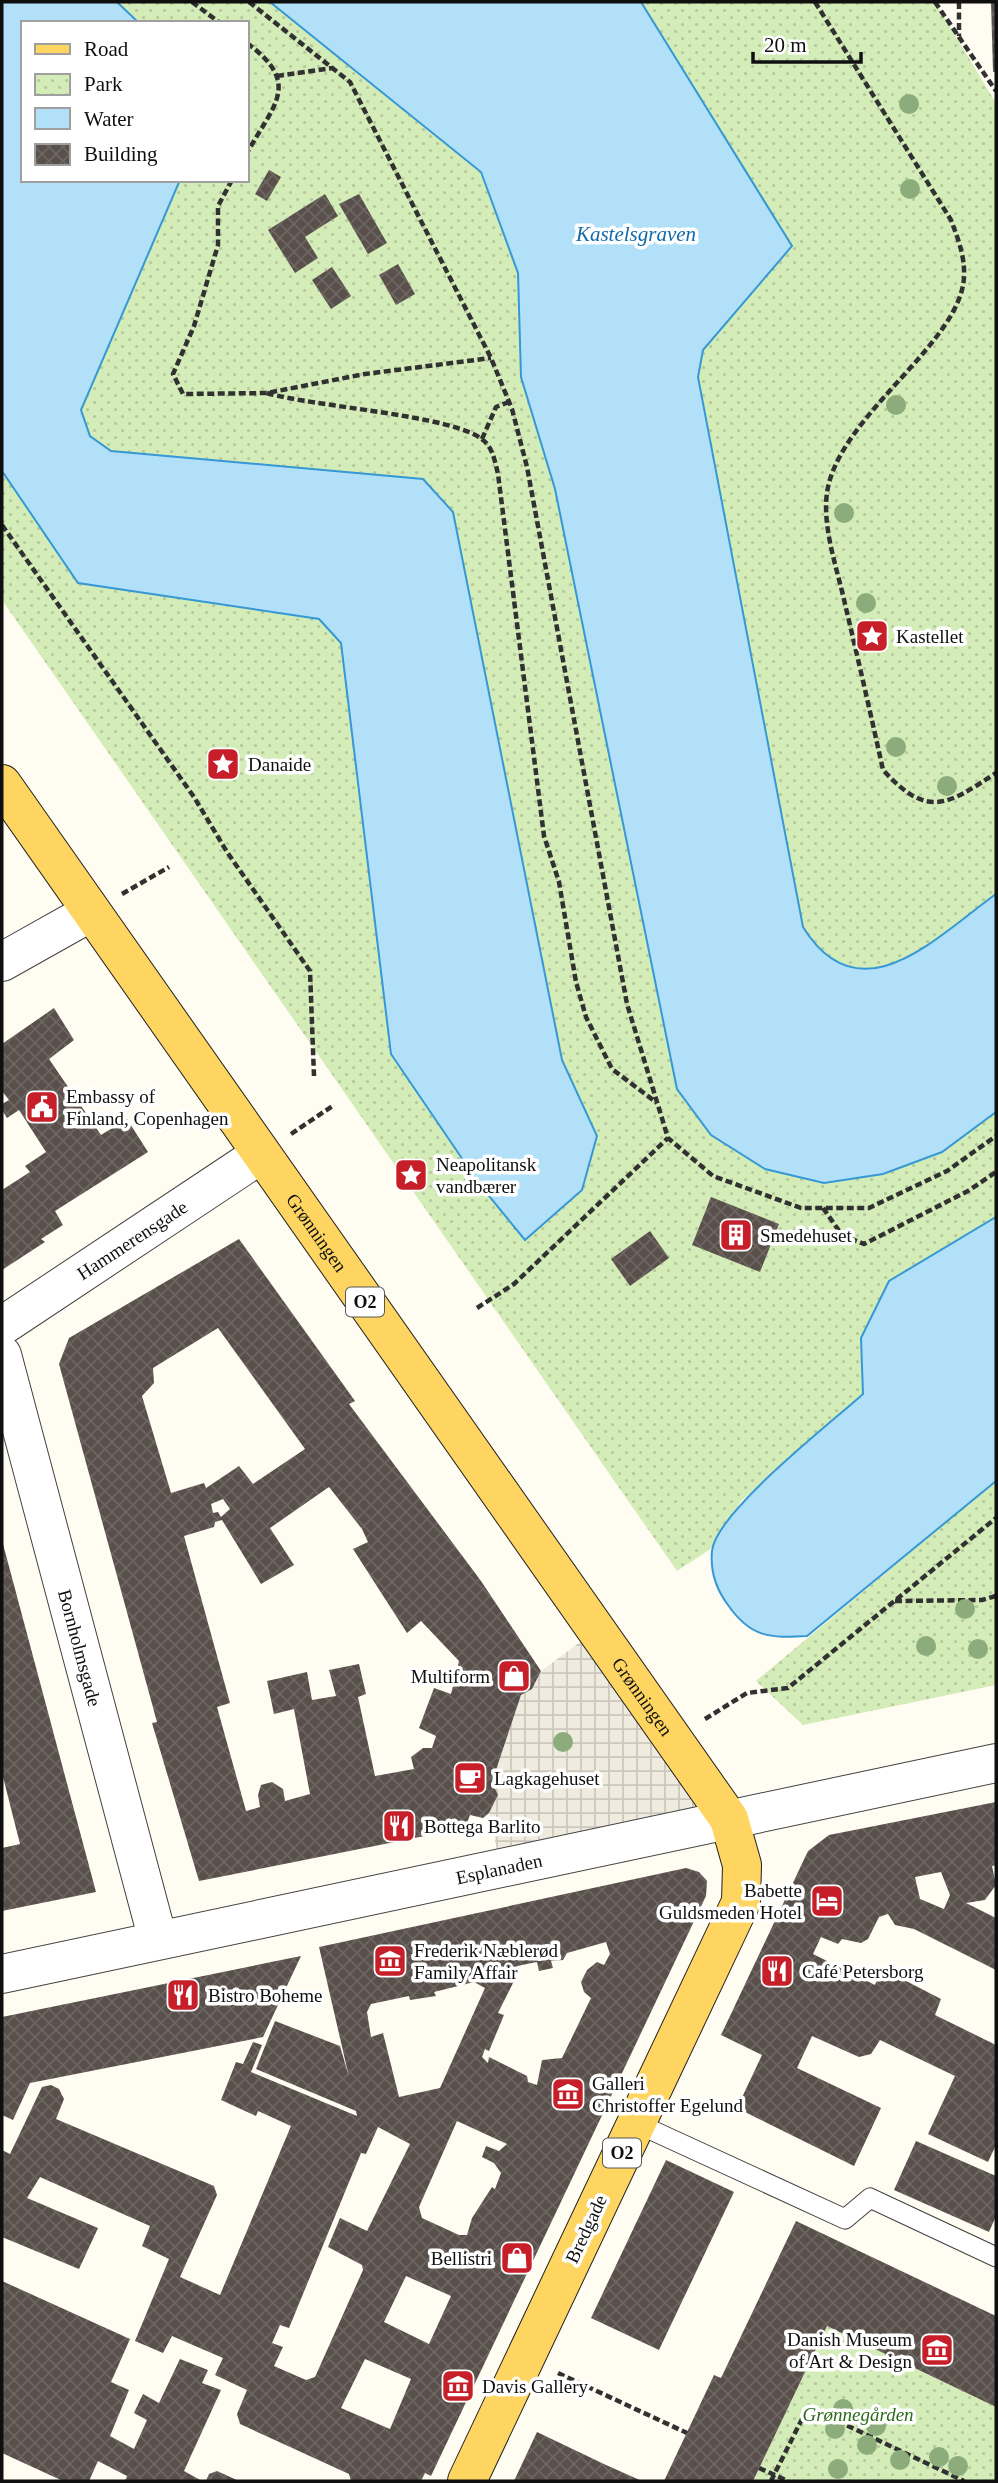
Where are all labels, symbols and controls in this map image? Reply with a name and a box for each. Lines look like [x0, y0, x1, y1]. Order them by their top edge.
legend [21, 21, 248, 182]
scale bar [753, 21, 862, 65]
text: 20 m [764, 33, 807, 57]
text: Road [84, 37, 129, 61]
text: Park [84, 72, 123, 96]
text: Water [84, 107, 134, 131]
text: Building [84, 142, 158, 166]
water label: Kastelsgraven [575, 222, 696, 246]
place icon: Kastellet [853, 617, 891, 655]
place label: Kastellet [896, 626, 964, 647]
place icon: Danaide [204, 745, 242, 783]
place label: Danaide [248, 754, 311, 775]
place label: Embassy of Finland, Copenhagen [66, 1086, 229, 1129]
public building icon: Embassy of Finland, Copenhagen [23, 1088, 61, 1126]
place label: Neapolitansk vandbærer [436, 1154, 537, 1197]
place icon: Neapolitansk vandbærer [392, 1156, 430, 1194]
street label: Grønningen [282, 1189, 352, 1276]
street label: Hammerensgade [73, 1196, 191, 1284]
building icon: Smedehuset [717, 1216, 755, 1254]
place label: Smedehuset [760, 1225, 853, 1246]
road number: O2 [346, 1288, 384, 1316]
street label: Bornholmsgade [54, 1587, 106, 1709]
street label: Grønningen [608, 1653, 678, 1740]
shop icon: Multiform [495, 1657, 533, 1695]
place label: Multiform [411, 1666, 490, 1687]
cafe icon: Lagkagehuset [451, 1759, 489, 1797]
place label: Lagkagehuset [494, 1768, 600, 1789]
restaurant icon: Bottega Barlito [380, 1807, 418, 1845]
place label: Bottega Barlito [424, 1816, 541, 1837]
street label: Esplanaden [454, 1849, 544, 1888]
place label: Babette Guldsmeden Hotel [659, 1880, 802, 1923]
hotel icon: Babette Guldsmeden Hotel [808, 1882, 846, 1920]
place label: Frederik Næblerød Family Affair [414, 1940, 559, 1983]
museum icon: Frederik Næblerød Family Affair [371, 1942, 409, 1980]
restaurant icon: Café Petersborg [758, 1952, 796, 1990]
place label: Café Petersborg [802, 1961, 924, 1982]
restaurant icon: Bistro Boheme [164, 1976, 202, 2014]
place label: Bistro Boheme [208, 1985, 323, 2006]
place label: Galleri Christoffer Egelund [592, 2073, 744, 2116]
museum icon: Galleri Christoffer Egelund [549, 2075, 587, 2113]
road number: O2 [603, 2138, 641, 2168]
street label: Bredgade [561, 2192, 611, 2266]
shop icon: Bellistri [498, 2239, 536, 2277]
place label: Bellistri [431, 2248, 492, 2269]
place label: Danish Museum of Art & Design [787, 2329, 912, 2372]
museum icon: Danish Museum of Art & Design [918, 2331, 956, 2369]
museum icon: Davis Gallery [439, 2367, 477, 2405]
place label: Davis Gallery [482, 2376, 589, 2397]
park label: Grønnegården [802, 2404, 914, 2425]

